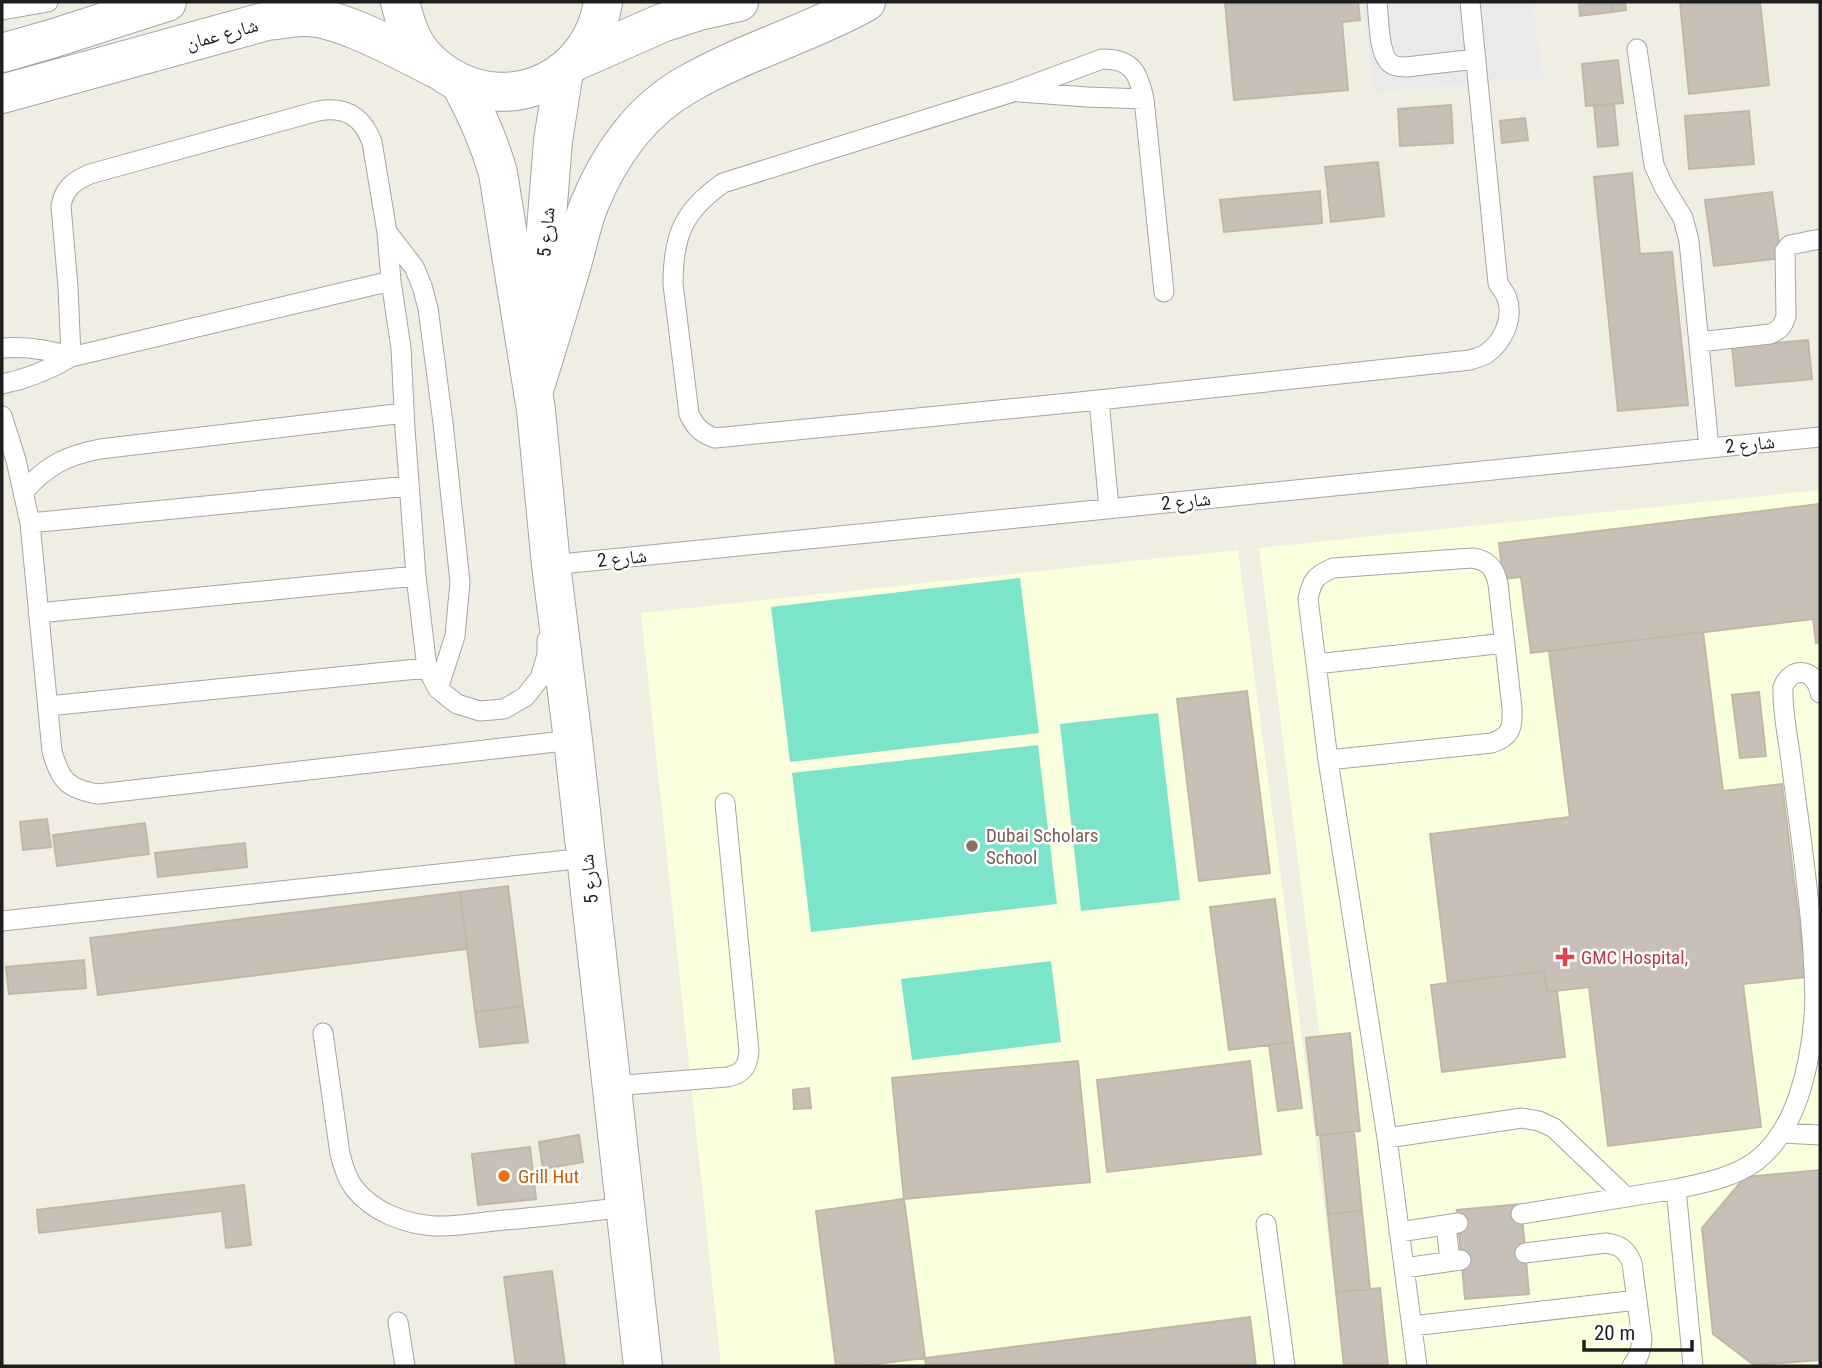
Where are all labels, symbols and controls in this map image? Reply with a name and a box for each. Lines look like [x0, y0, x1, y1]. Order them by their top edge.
street label: شارع عمان [183, 13, 261, 55]
street label: شارع 5 [532, 206, 560, 258]
street label: شارع 2 [1724, 430, 1776, 458]
street label: شارع 2 [1160, 487, 1212, 515]
street label: شارع 2 [596, 544, 648, 572]
place label: Dubai Scholars School [986, 824, 1098, 869]
marker: Dubai Scholars School [964, 838, 980, 854]
street label: شارع 5 [575, 853, 603, 905]
place label: GMC Hospital, [1581, 946, 1688, 969]
marker: GMC Hospital, [1555, 947, 1575, 967]
place label: Grill Hut [518, 1165, 579, 1188]
marker: Grill Hut [496, 1168, 512, 1184]
scale bar [1584, 1308, 1692, 1352]
text: 20 m [1594, 1321, 1635, 1345]

